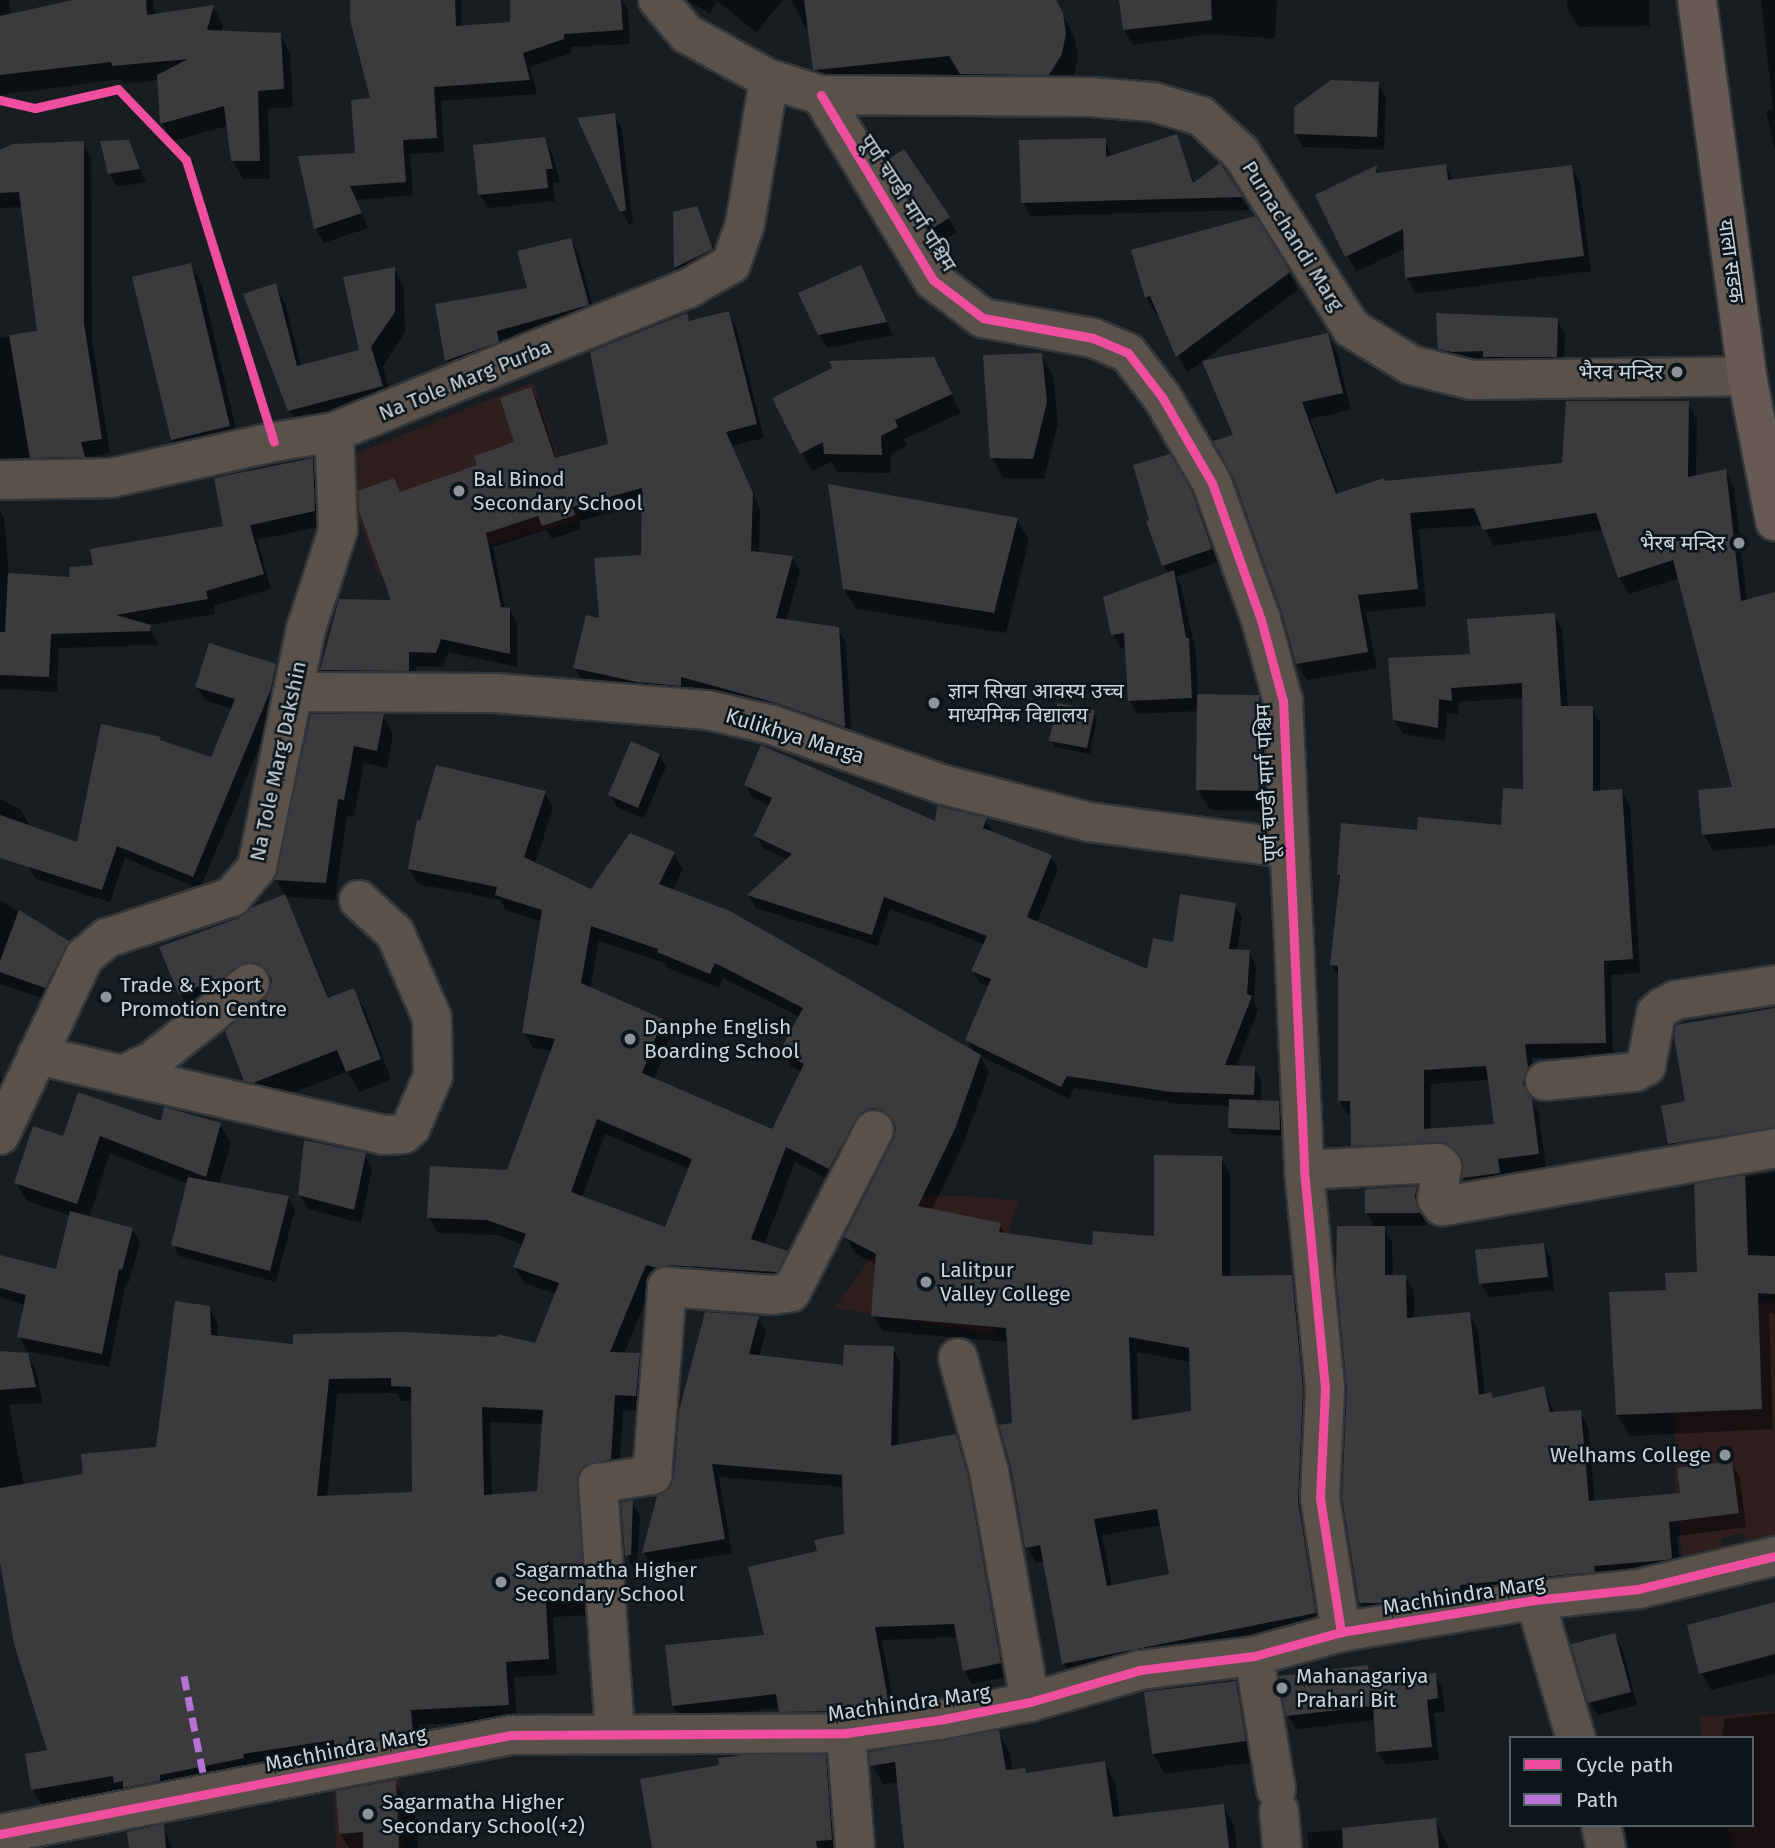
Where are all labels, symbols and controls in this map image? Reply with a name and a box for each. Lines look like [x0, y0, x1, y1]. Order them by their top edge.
street label: पूर्ण चण्डी मार्ग पश्चिम [854, 130, 962, 276]
street label: Purnachandi Marg [1237, 156, 1349, 316]
street label: याला सडक [1713, 217, 1749, 305]
street label: Na Tole Marg Purba [375, 334, 555, 426]
place label: भैरव मन्दिर [1578, 359, 1663, 385]
marker: भैरव मन्दिर [1669, 364, 1685, 380]
place label: Bal Binod Secondary School [473, 466, 643, 516]
marker: Bal Binod Secondary School [451, 483, 467, 499]
place label: भैरब मन्दिर [1640, 530, 1725, 556]
marker: भैरब मन्दिर [1731, 535, 1747, 551]
street label: Na Tole Marg Dakshin [244, 659, 312, 863]
place label: ज्ञान सिखा आवस्य उच्च माध्यमिक विद्यालय [948, 678, 1124, 728]
marker: ज्ञान सिखा आवस्य उच्च माध्यमिक विद्यालय [926, 695, 942, 711]
street label: Kulikhya Marga [723, 703, 867, 769]
street label: पूर्ण चण्डी मार्ग पश्चिम [1250, 703, 1284, 863]
place label: Trade & Export Promotion Centre [120, 972, 287, 1022]
marker: Trade & Export Promotion Centre [98, 989, 114, 1005]
place label: Danphe English Boarding School [644, 1014, 799, 1064]
marker: Danphe English Boarding School [622, 1031, 638, 1047]
place label: Lalitpur Valley College [940, 1257, 1071, 1307]
marker: Lalitpur Valley College [918, 1274, 934, 1290]
place label: Welhams College [1550, 1442, 1711, 1468]
marker: Welhams College [1717, 1447, 1733, 1463]
place label: Sagarmatha Higher Secondary School [515, 1557, 697, 1607]
street label: Machhindra Marg [1381, 1570, 1547, 1620]
marker: Sagarmatha Higher Secondary School [493, 1574, 509, 1590]
place label: Mahanagariya Prahari Bit [1296, 1663, 1428, 1713]
street label: Machhindra Marg [826, 1679, 992, 1727]
marker: Mahanagariya Prahari Bit [1274, 1680, 1290, 1696]
street label: Machhindra Marg [263, 1721, 429, 1777]
legend [1509, 1736, 1754, 1827]
text: Cycle path [1576, 1752, 1674, 1778]
text: Path [1576, 1787, 1618, 1813]
place label: Sagarmatha Higher Secondary School(+2) [382, 1789, 585, 1839]
marker: Sagarmatha Higher Secondary School(+2) [360, 1806, 376, 1822]

